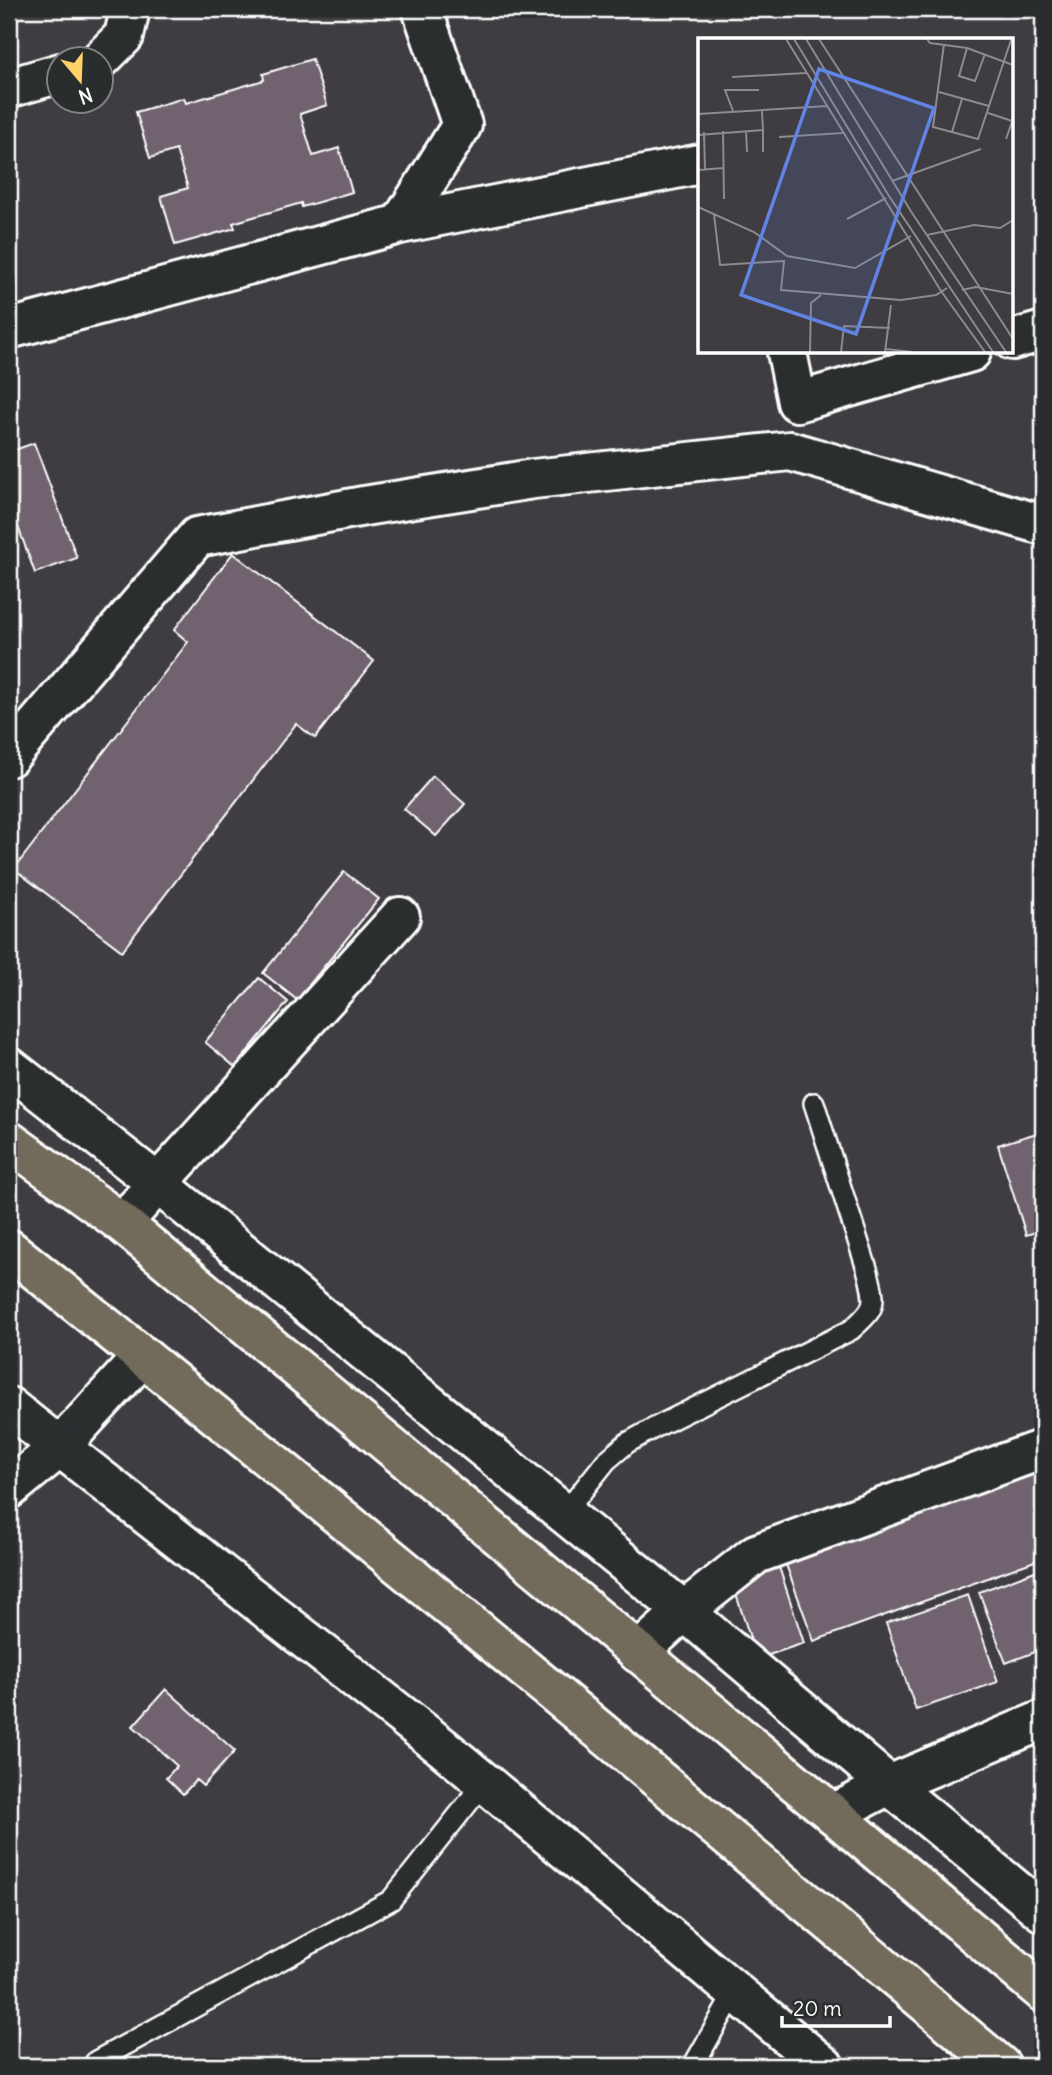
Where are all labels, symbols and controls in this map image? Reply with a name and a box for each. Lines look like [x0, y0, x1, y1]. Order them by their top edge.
inset map [698, 38, 1014, 354]
north arrow [46, 46, 116, 116]
text: N [75, 83, 96, 110]
scale bar [782, 1984, 891, 2028]
text: 20 m [793, 1995, 842, 2022]

